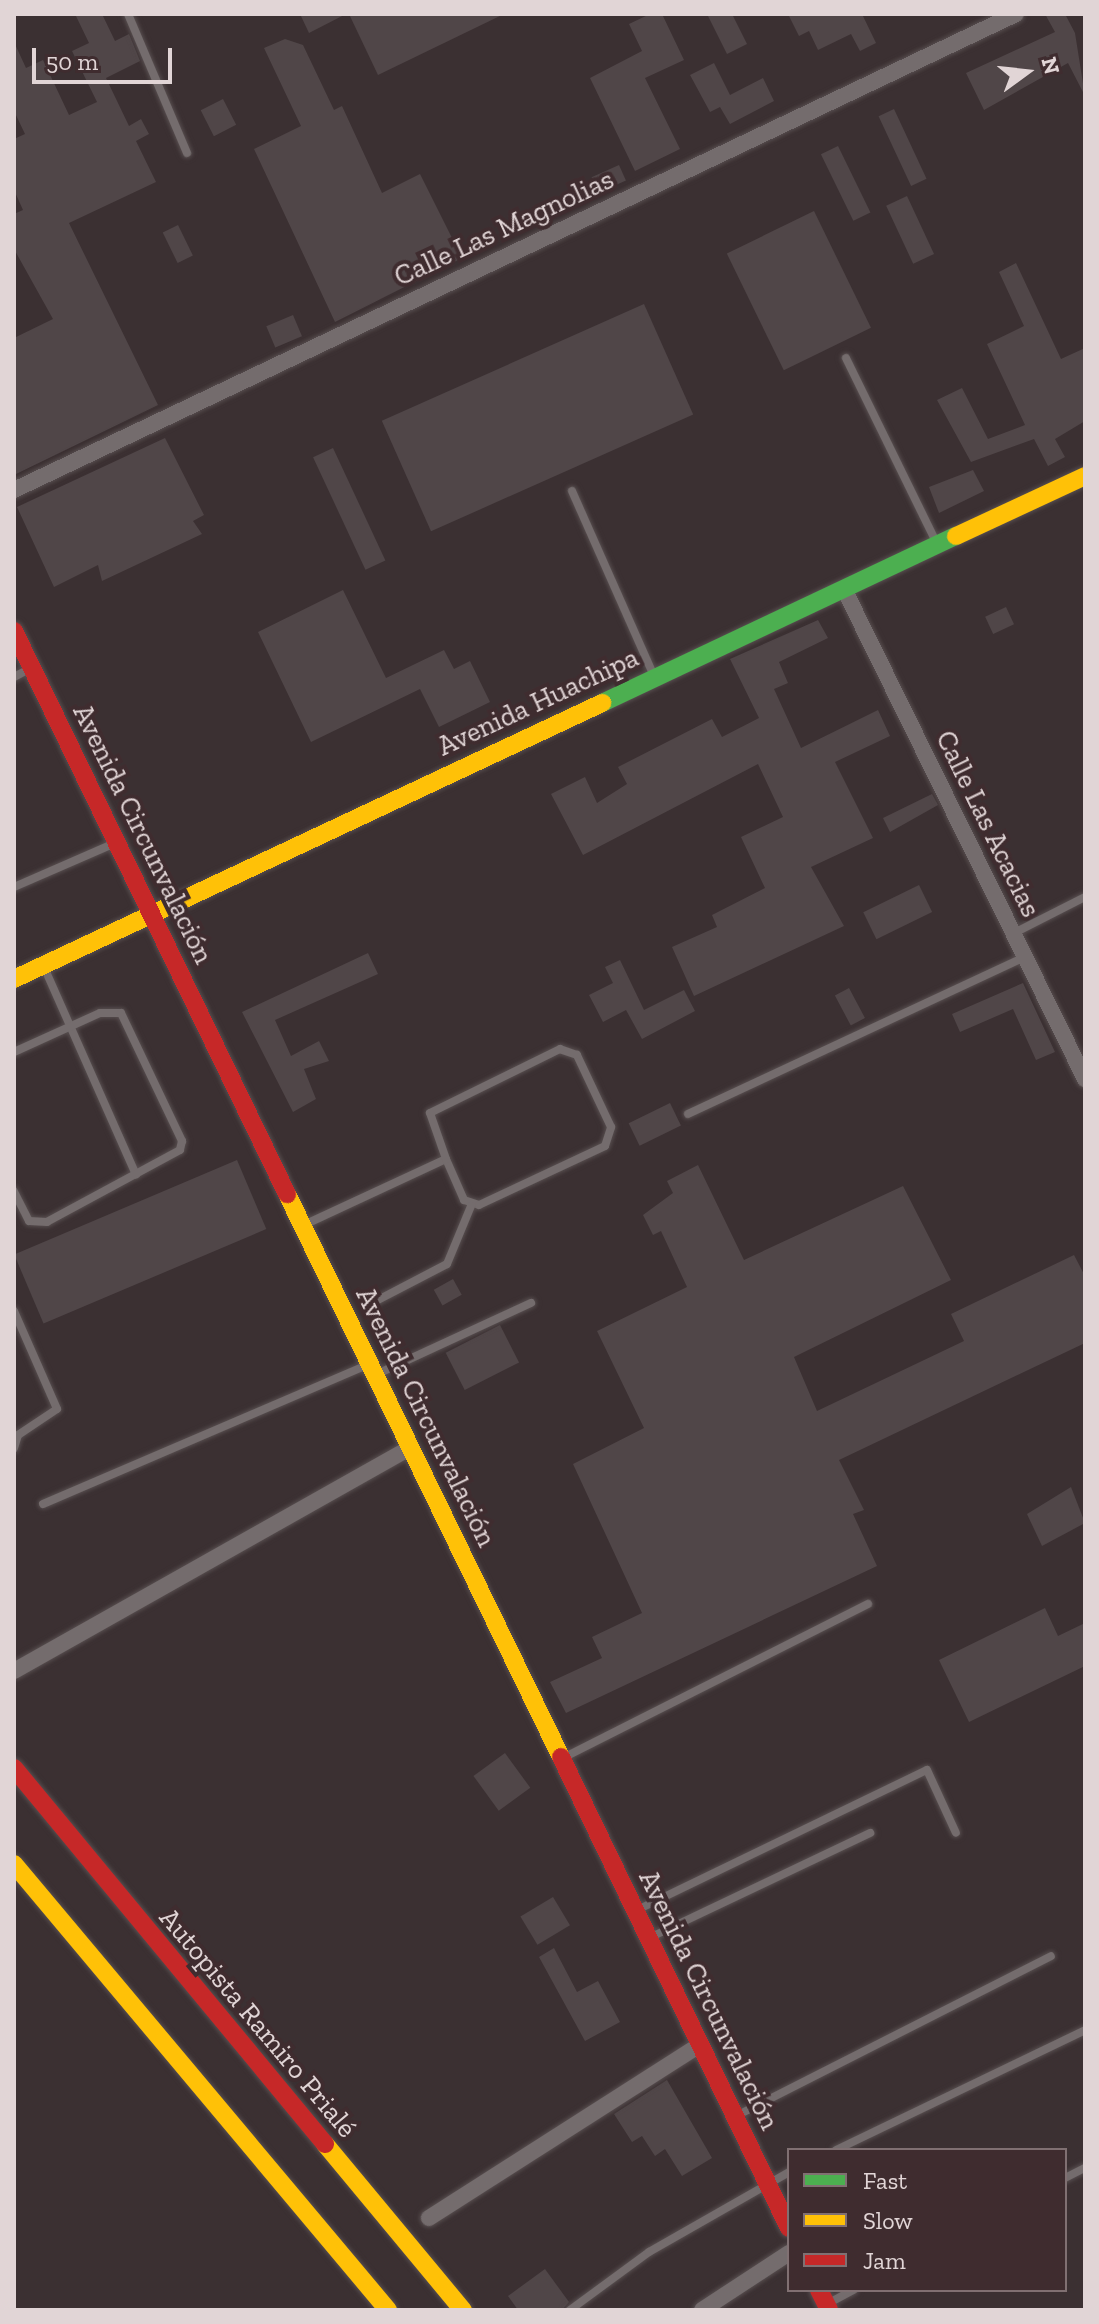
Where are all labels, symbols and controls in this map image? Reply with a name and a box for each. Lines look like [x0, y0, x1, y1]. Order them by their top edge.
scale bar [36, 32, 176, 82]
north arrow [987, 32, 1067, 112]
text: 50 m [46, 47, 98, 76]
text: N [1035, 54, 1066, 77]
street label: Calle Las Magnolias [389, 162, 619, 294]
street label: Avenida Huachipa [432, 641, 644, 763]
street label: Avenida Circunvalación [66, 699, 220, 969]
street label: Calle Las Acacias [928, 725, 1048, 923]
street label: Avenida Circunvalación [349, 1282, 503, 1552]
street label: Avenida Circunvalación [632, 1865, 786, 2135]
street label: Autopista Ramiro Prialé [152, 1902, 364, 2144]
legend [787, 2148, 1067, 2292]
text: Fast [863, 2166, 907, 2195]
text: Slow [863, 2206, 913, 2235]
text: Jam [863, 2246, 906, 2275]

